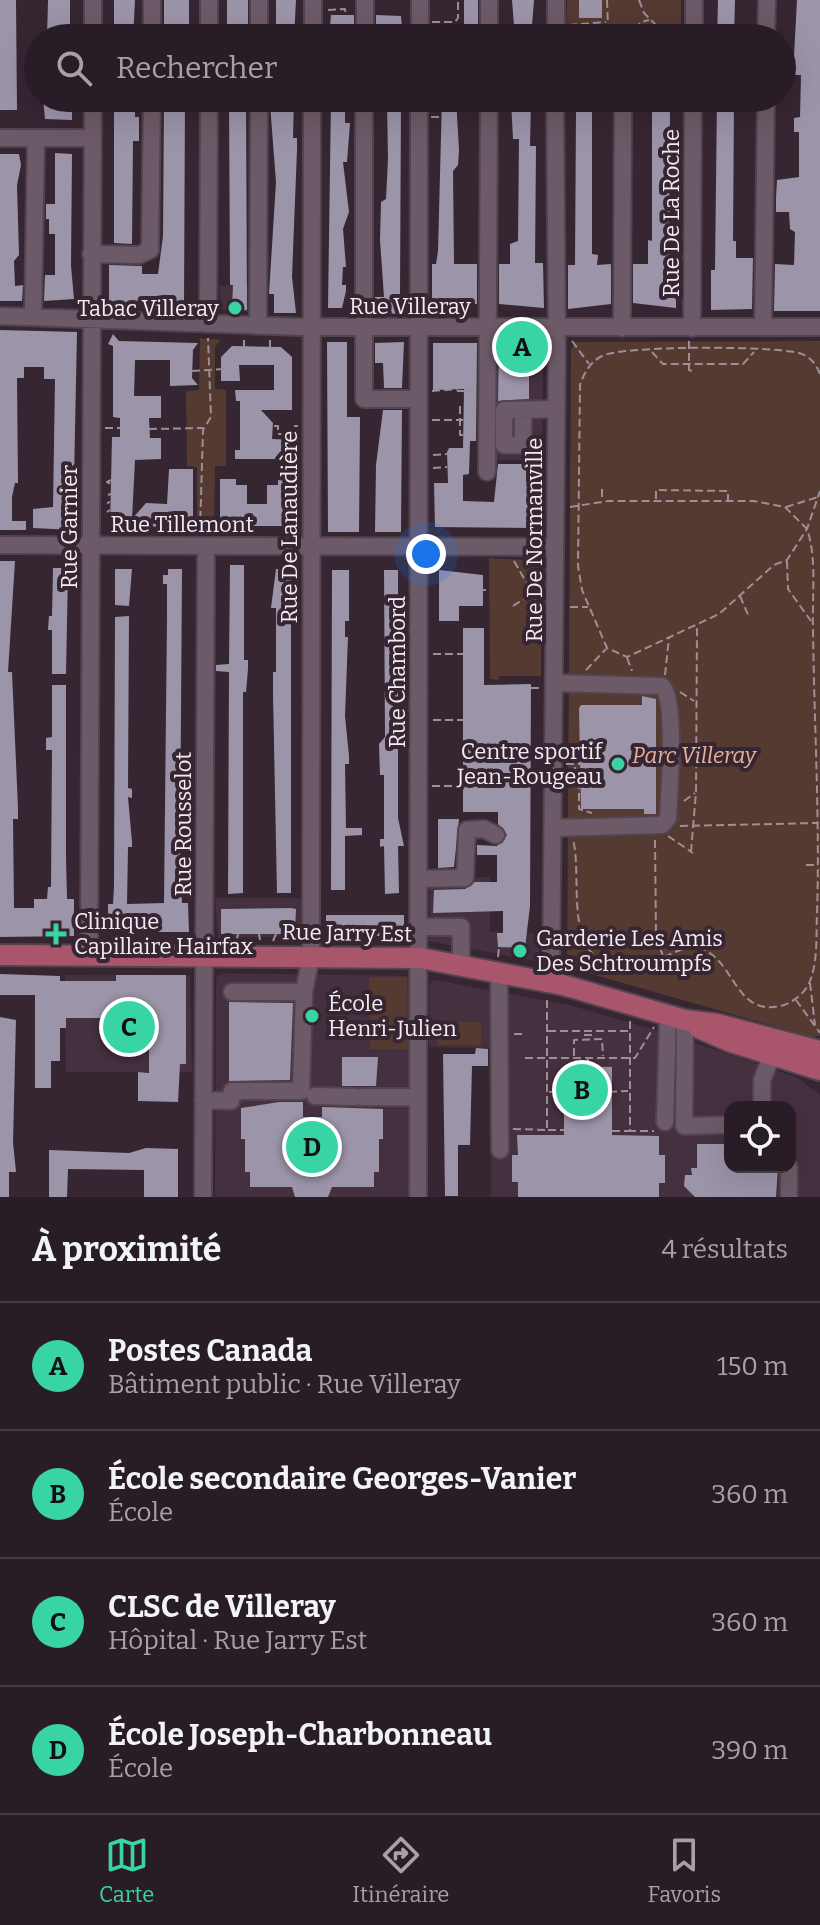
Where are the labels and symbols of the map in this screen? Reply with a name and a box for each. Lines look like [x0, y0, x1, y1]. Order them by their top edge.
street label: Rue De La Roche [658, 129, 685, 297]
street label: Rue Villeray [349, 293, 471, 320]
place label: Tabac Villeray [77, 295, 219, 322]
marker: Tabac Villeray [226, 299, 244, 317]
pin: A [496, 317, 548, 377]
street label: Rue De Lanaudière [276, 431, 303, 623]
street label: Rue De Normanville [521, 438, 548, 642]
street label: Rue Garnier [56, 465, 83, 589]
street label: Rue Tillemont [110, 511, 254, 538]
your location [406, 534, 446, 574]
street label: Rue Chambord [384, 596, 411, 748]
place label: Centre sportif Jean-Rougeau [456, 738, 603, 790]
park label: Parc Villeray [632, 742, 758, 769]
street label: Rue Rousselot [170, 752, 197, 896]
marker: Centre sportif Jean-Rougeau [609, 755, 627, 773]
place label: Clinique Capillaire Hairfax [74, 908, 253, 960]
street label: Rue Jarry Est [282, 918, 412, 948]
marker: Clinique Capillaire Hairfax [45, 923, 67, 945]
place label: Garderie Les Amis Des Schtroumpfs [536, 925, 723, 977]
marker: Garderie Les Amis Des Schtroumpfs [511, 942, 529, 960]
place label: École Henri-Julien [328, 990, 457, 1042]
pin: C [103, 997, 155, 1057]
marker: École Henri-Julien [303, 1007, 321, 1025]
pin: B [556, 1060, 608, 1120]
pin: D [286, 1117, 338, 1177]

